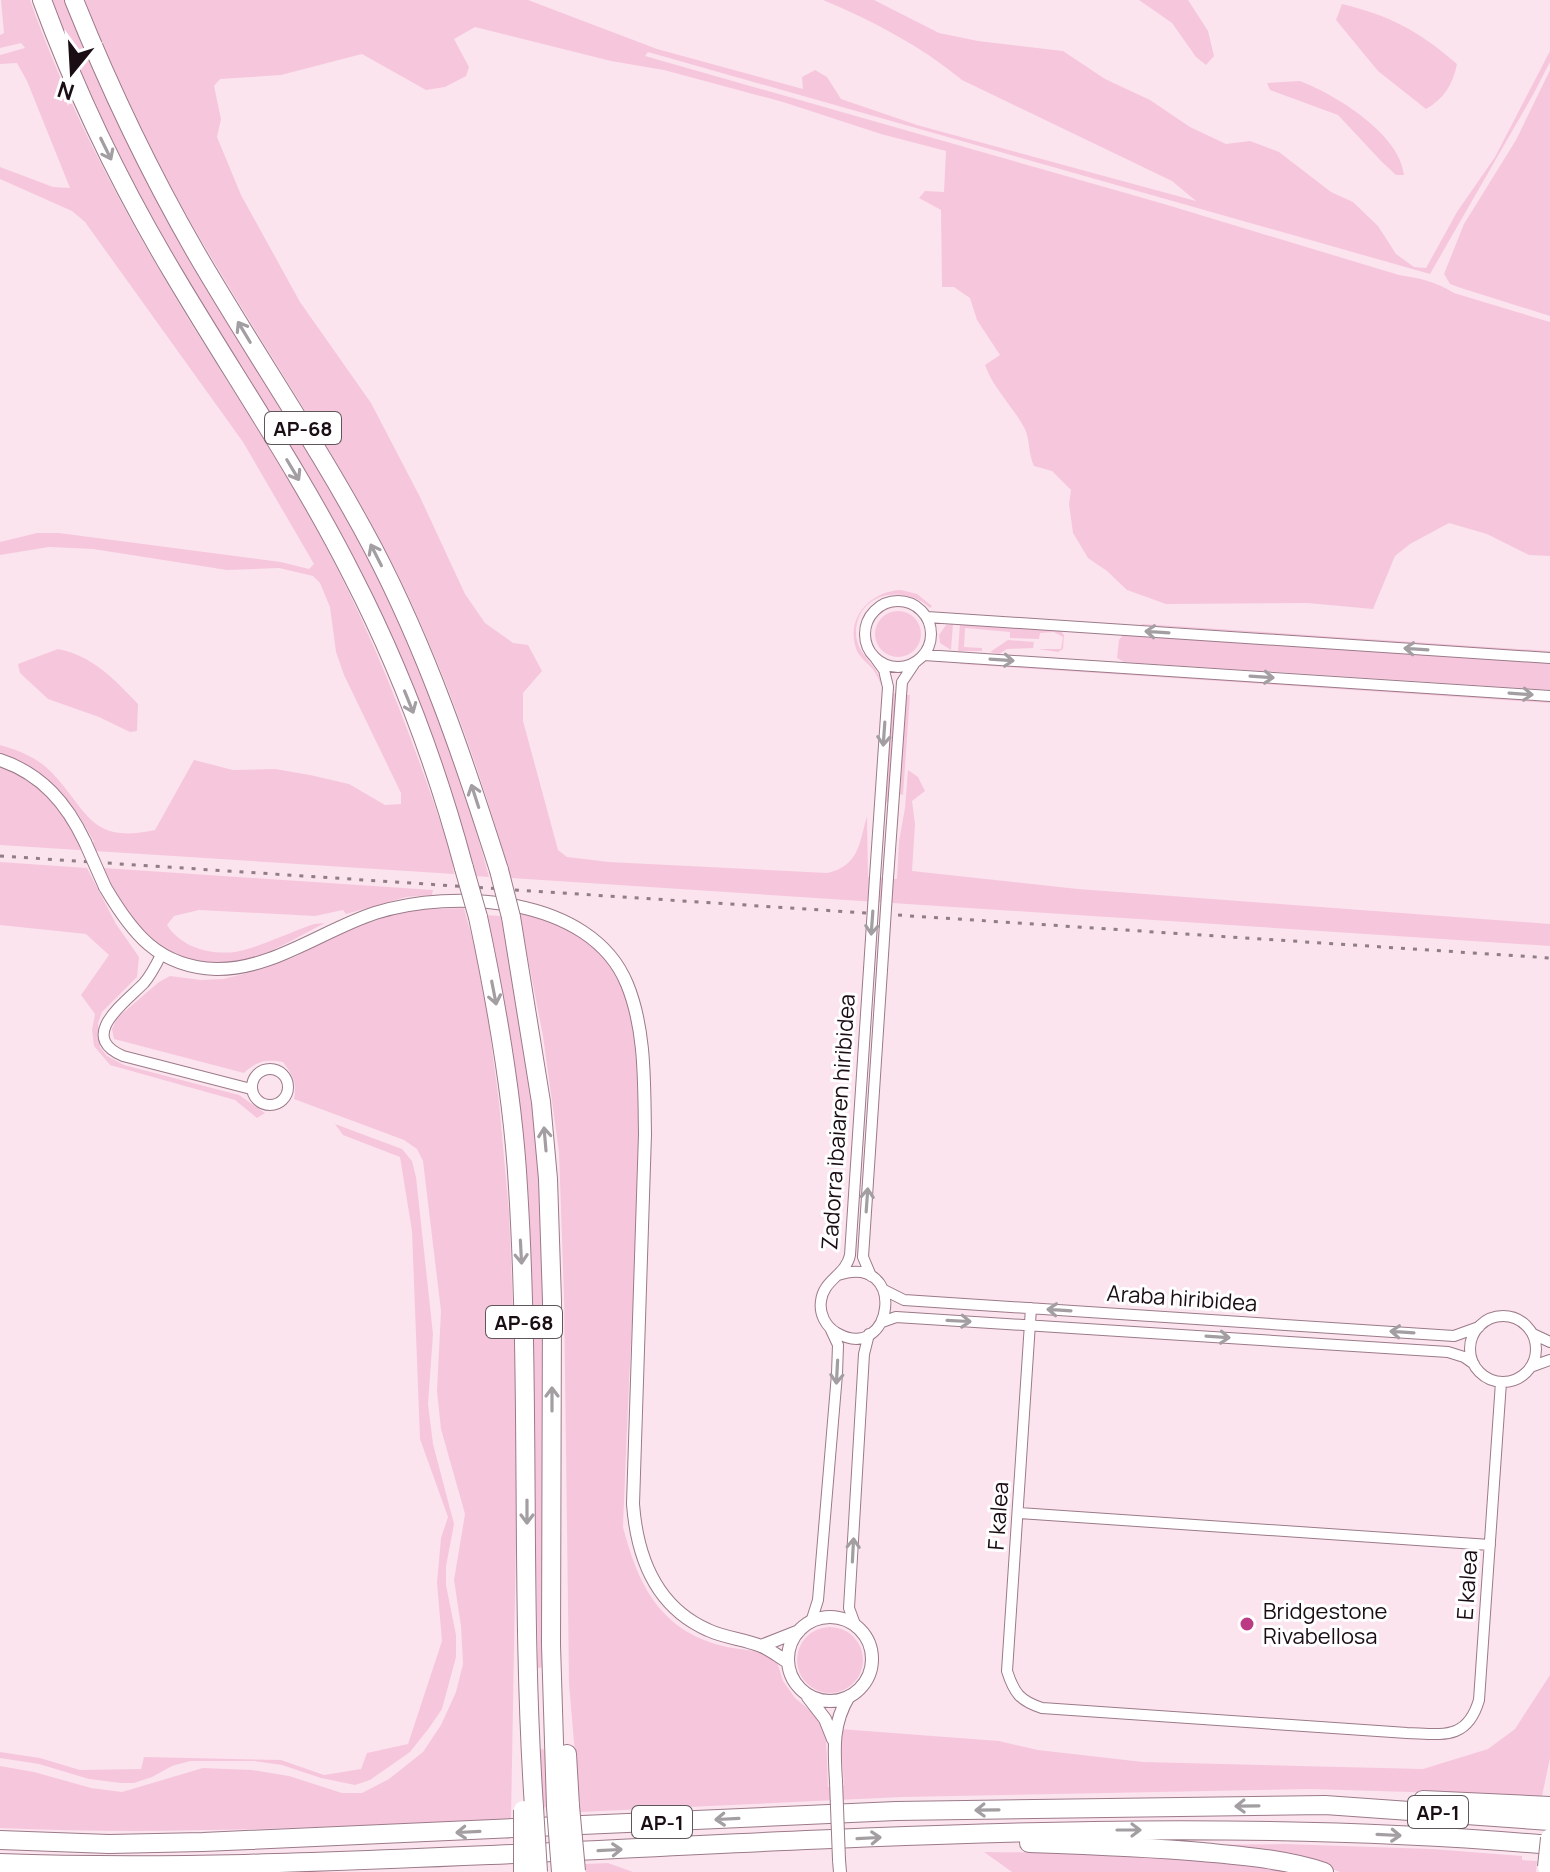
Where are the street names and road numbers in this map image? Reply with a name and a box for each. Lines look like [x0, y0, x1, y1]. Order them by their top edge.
road number: AP-68 [265, 412, 341, 444]
street label: Zadorra ibaiaren hiribidea [814, 993, 862, 1251]
street label: Araba hiribidea [1106, 1278, 1258, 1318]
road number: AP-68 [486, 1306, 562, 1338]
street label: F kalea [981, 1481, 1015, 1551]
street label: E kalea [1450, 1549, 1484, 1621]
road number: AP-1 [1408, 1796, 1468, 1828]
road number: AP-1 [632, 1806, 692, 1838]

